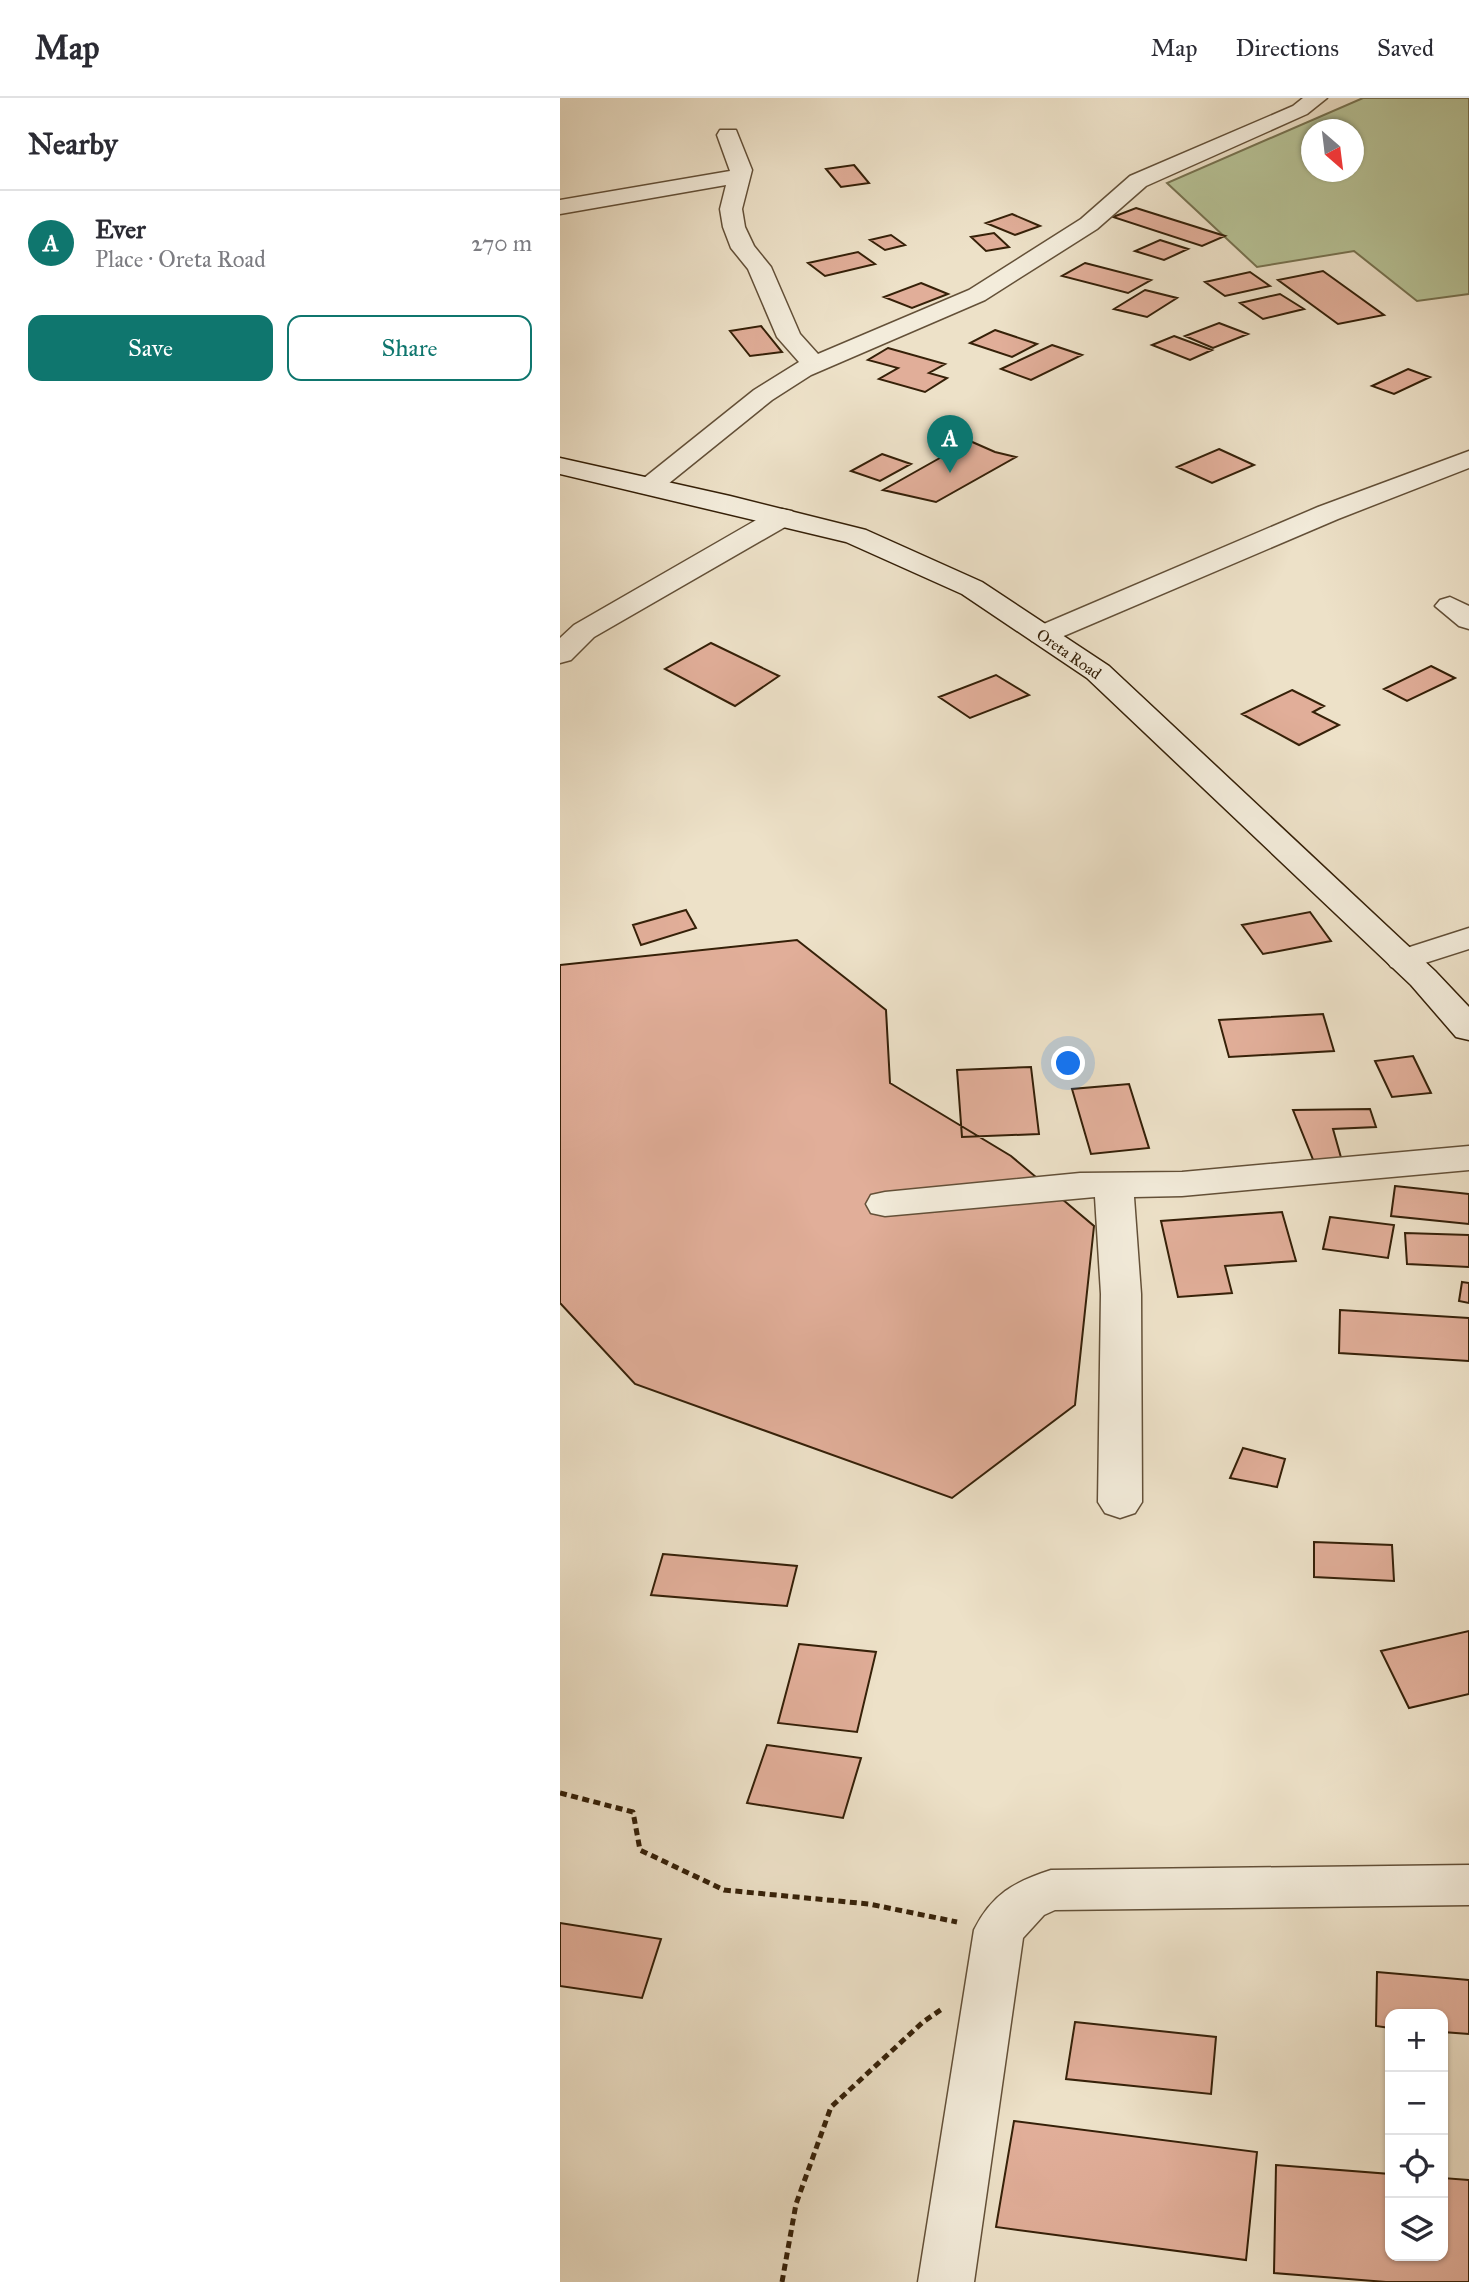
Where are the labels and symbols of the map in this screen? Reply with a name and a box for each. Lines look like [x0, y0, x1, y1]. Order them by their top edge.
north arrow [1301, 119, 1364, 182]
pin: A [927, 415, 973, 473]
street label: Oreta Road [1033, 625, 1105, 683]
your location [1051, 1046, 1085, 1080]

